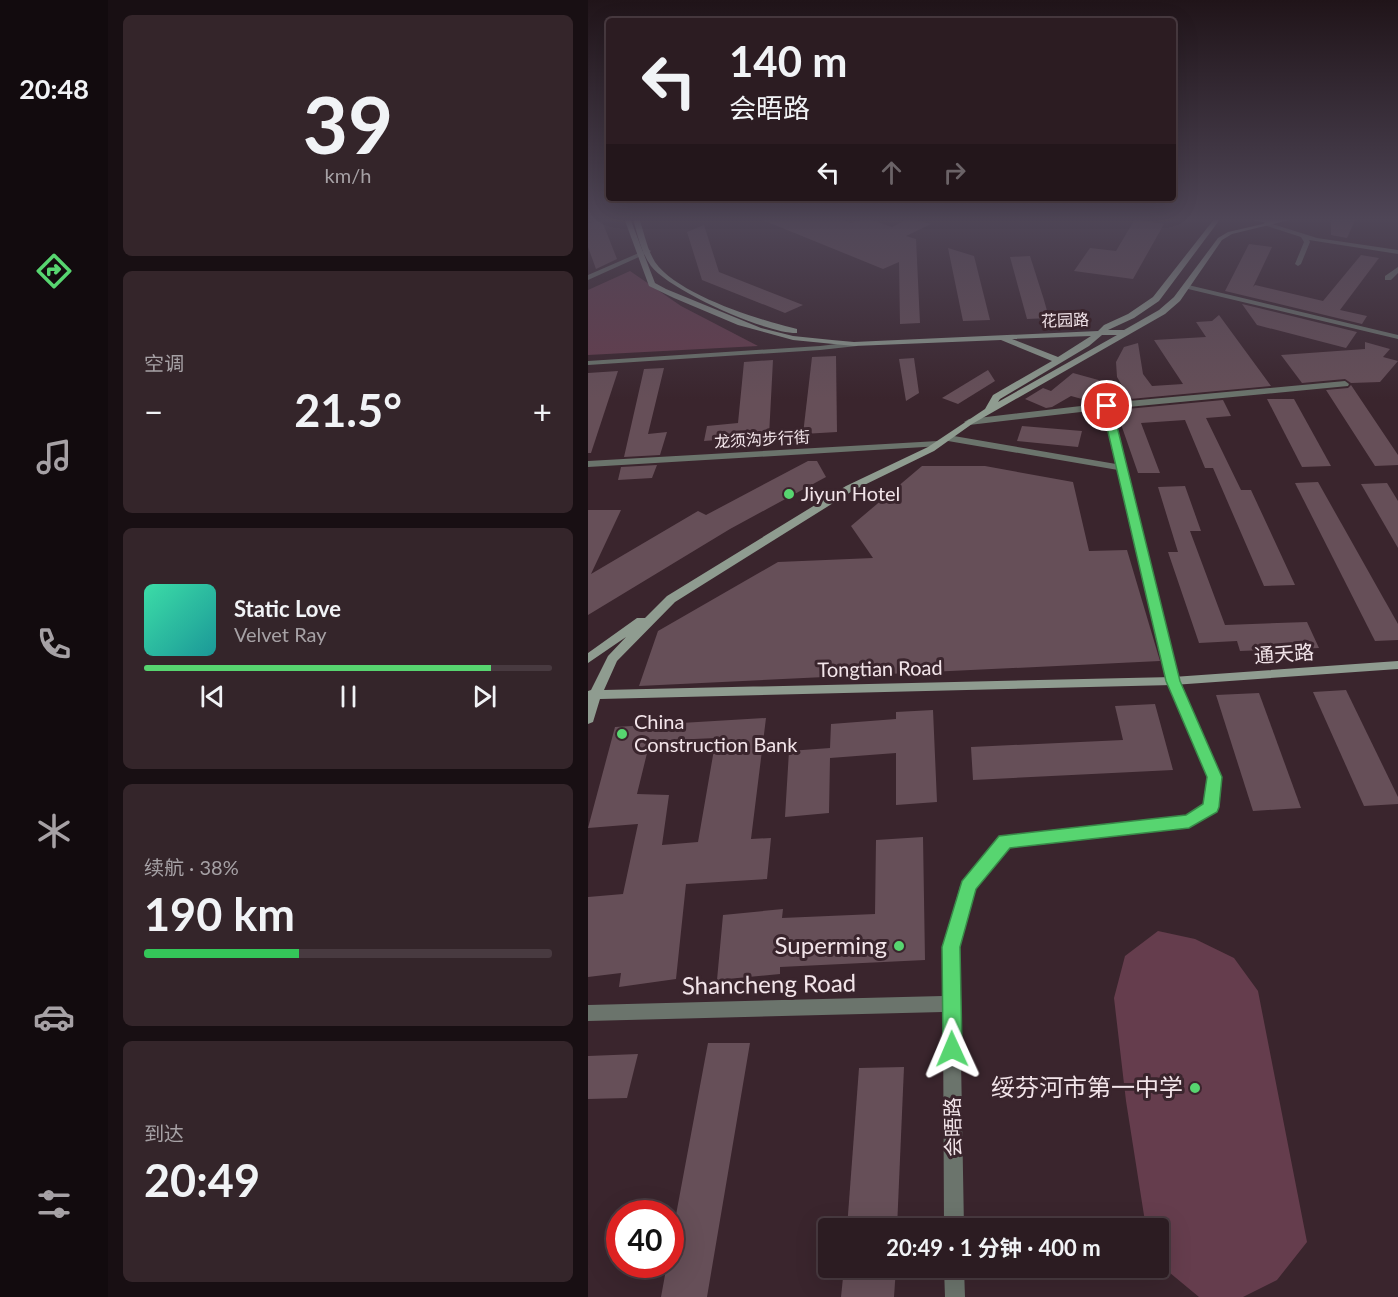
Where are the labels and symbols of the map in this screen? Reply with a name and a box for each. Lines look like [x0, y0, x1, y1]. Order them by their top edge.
street label: 花园路 [1041, 309, 1089, 330]
pin [1081, 380, 1132, 431]
street label: 龙须沟步行街 [714, 427, 810, 451]
place label: Jiyun Hotel [801, 481, 900, 505]
marker: Jiyun Hotel [782, 487, 796, 501]
street label: 通天路 [1253, 639, 1315, 667]
street label: Tongtian Road [817, 655, 943, 681]
place label: China Construction Bank [634, 709, 798, 756]
marker: China Construction Bank [615, 727, 629, 741]
place label: Superming [775, 930, 887, 959]
marker: Superming [892, 939, 906, 953]
street label: Shancheng Road [682, 967, 856, 1000]
position arrow [920, 1017, 984, 1081]
place label: 绥芬河市第一中学 [991, 1072, 1183, 1101]
marker: 绥芬河市第一中学 [1188, 1081, 1202, 1095]
street label: 会晤路 [939, 1097, 965, 1157]
speed limit sign: 40 [606, 1200, 684, 1278]

